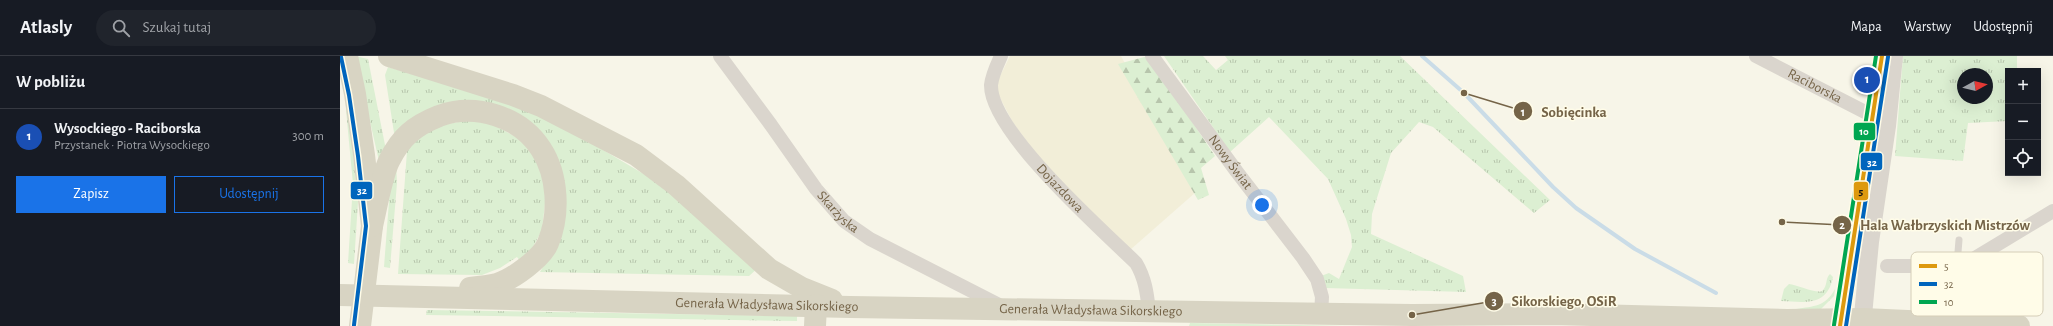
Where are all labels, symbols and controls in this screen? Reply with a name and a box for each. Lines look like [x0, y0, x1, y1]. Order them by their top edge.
search box [96, 10, 376, 46]
icon: search [110, 17, 132, 39]
text: Atlasly [20, 18, 72, 37]
text: Szukaj tutaj [142, 20, 211, 35]
text: Mapa [1851, 20, 1882, 34]
text: Warstwy [1904, 20, 1951, 34]
text: Udostępnij [1973, 20, 2033, 34]
pin: 1 [1854, 65, 1880, 95]
street label: Raciborska [1785, 66, 1845, 106]
north arrow [1957, 68, 1993, 104]
map controls [2005, 68, 2041, 176]
button: + [2005, 68, 2041, 104]
text: W pobliżu [16, 73, 85, 90]
callout: Sobięcinka [1513, 98, 1615, 125]
button: − [2005, 104, 2041, 140]
text: Sobięcinka [1541, 105, 1607, 120]
text: 1 [1521, 106, 1525, 118]
text: Wysockiego - Raciborska [54, 121, 201, 136]
line badge: 10 [1853, 122, 1876, 141]
text: 10 [1859, 126, 1869, 137]
text: 1 [27, 130, 31, 143]
text: 300 m [292, 130, 324, 143]
street label: Nowy Świat [1206, 133, 1255, 193]
text: Przystanek · Piotra Wysockiego [54, 139, 210, 152]
button: locate [2005, 140, 2041, 176]
line badge: 32 [1860, 152, 1883, 171]
text: 32 [1867, 157, 1877, 168]
street label: Dojazdowa [1033, 161, 1086, 216]
button: Zapisz [16, 176, 166, 213]
button: Udostępnij [174, 176, 324, 213]
line badge: 32 [350, 181, 373, 200]
line badge: 5 [1853, 181, 1869, 201]
text: 32 [357, 185, 367, 196]
text: 5 [1859, 186, 1864, 197]
street label: Skarżyska [814, 189, 862, 236]
your location [1252, 195, 1272, 215]
callout: Hala Wałbrzyskich Mistrzów [1832, 211, 2038, 238]
text: Hala Wałbrzyskich Mistrzów [1860, 218, 2031, 233]
text: 2 [1839, 219, 1845, 231]
legend [1911, 252, 2043, 316]
text: 5 [1944, 261, 1949, 272]
text: 32 [1944, 279, 1954, 290]
callout: Sikorskiego, OSiR [1484, 288, 1625, 315]
text: Sikorskiego, OSiR [1511, 294, 1617, 309]
text: 3 [1491, 295, 1497, 307]
street label: Generała Władysława Sikorskiego [675, 296, 859, 314]
text: 10 [1944, 297, 1954, 308]
street label: Generała Władysława Sikorskiego [999, 302, 1183, 319]

